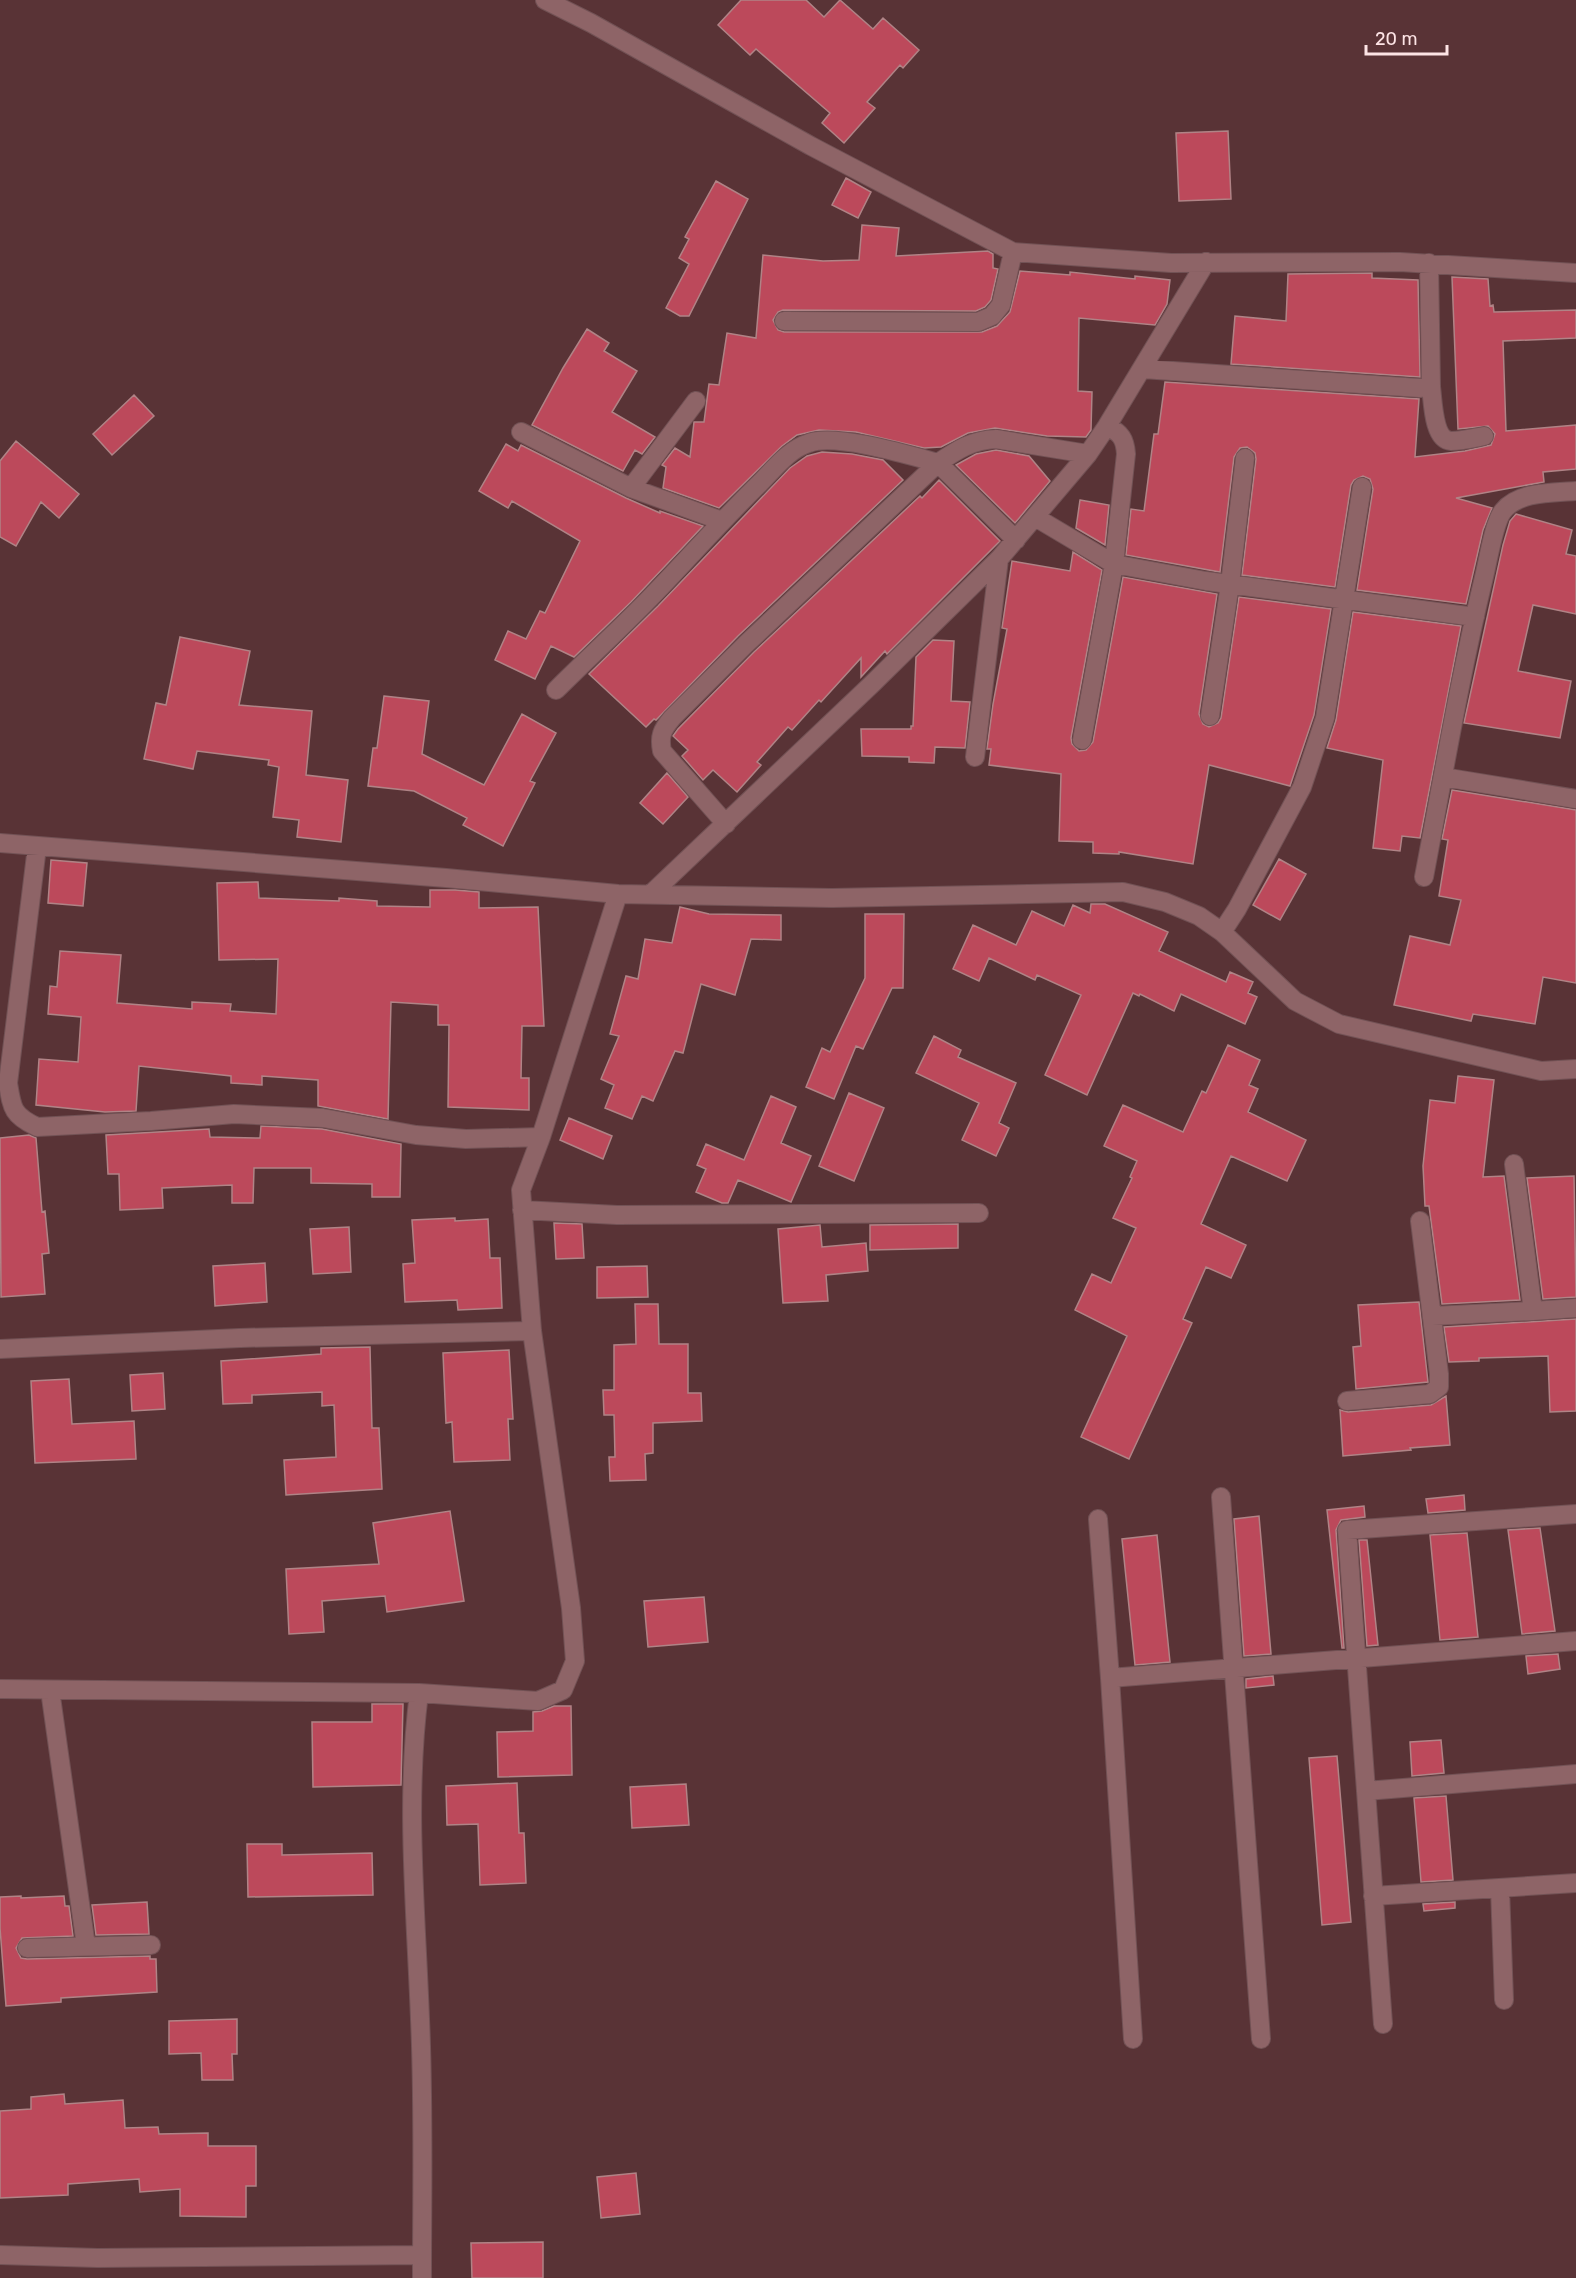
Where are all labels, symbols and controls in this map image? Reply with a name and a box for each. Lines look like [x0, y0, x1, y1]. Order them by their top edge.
scale bar [1366, 18, 1447, 56]
text: 20 m [1375, 28, 1417, 50]

